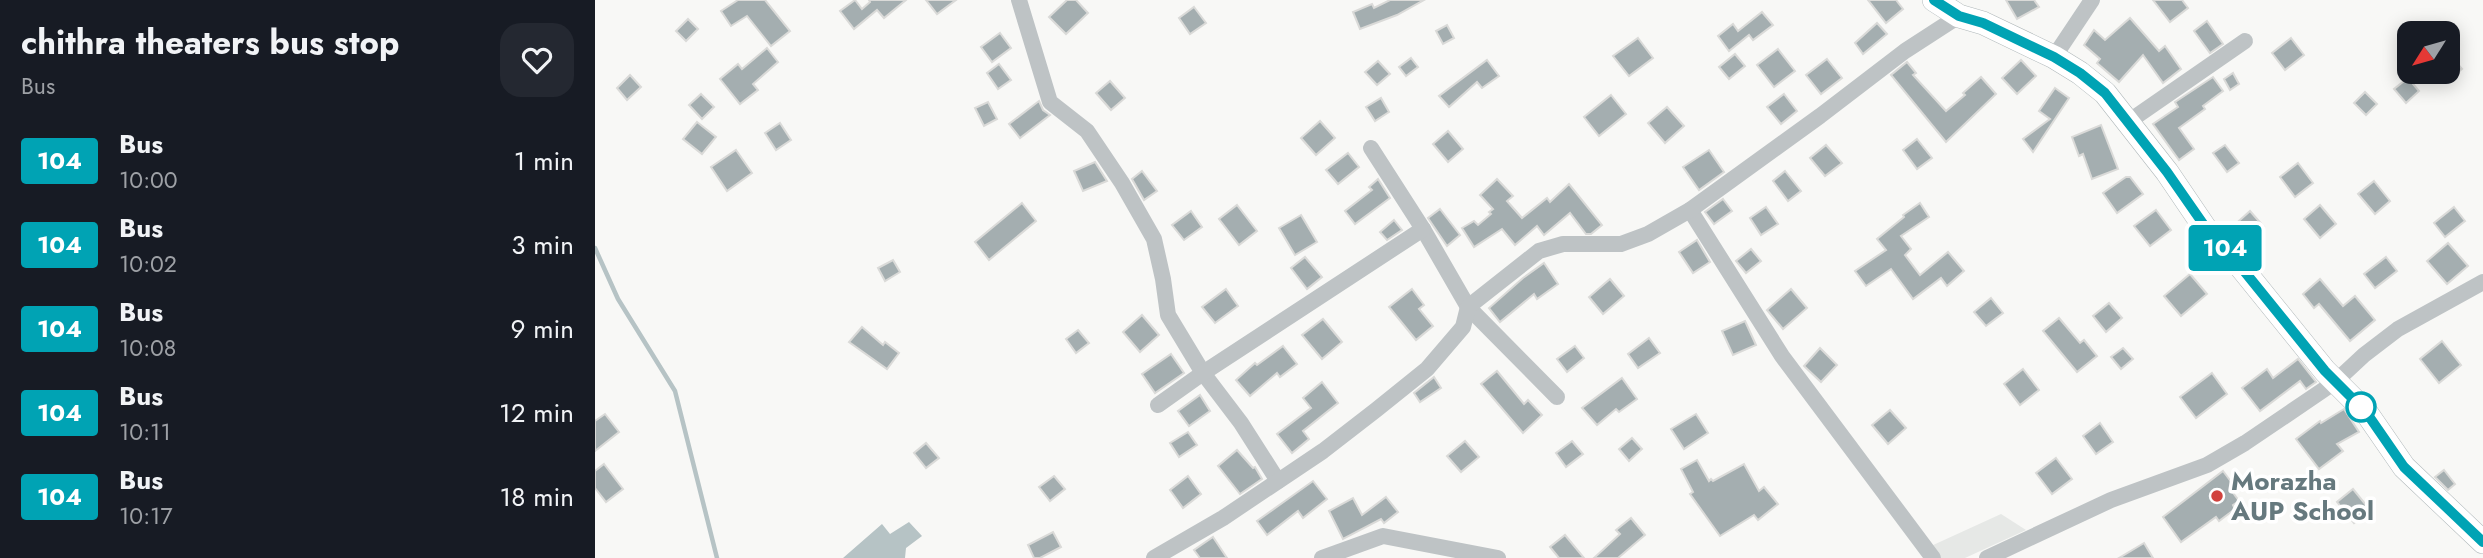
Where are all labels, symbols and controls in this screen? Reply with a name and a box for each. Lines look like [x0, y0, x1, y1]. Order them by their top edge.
text: chithra theaters bus stop [21, 19, 399, 66]
north arrow [2397, 21, 2461, 84]
map controls [2397, 21, 2460, 84]
button: heart [500, 23, 574, 97]
text: Bus [21, 69, 55, 103]
text: Bus [119, 125, 163, 163]
text: 1 min [514, 142, 574, 180]
text: 104 [37, 143, 82, 178]
text: 10:00 [119, 163, 178, 197]
text: Bus [119, 209, 163, 247]
line badge: 104 [2185, 225, 2265, 271]
text: 3 min [511, 226, 574, 264]
text: 104 [37, 227, 82, 262]
text: 104 [2203, 230, 2247, 265]
text: 10:02 [119, 247, 177, 281]
text: Bus [119, 293, 163, 331]
text: 9 min [511, 310, 574, 348]
text: 104 [37, 311, 82, 346]
text: 10:08 [119, 331, 176, 365]
text: Bus [119, 377, 163, 415]
unlabelled marker [2346, 392, 2376, 422]
text: 12 min [499, 394, 574, 432]
text: 104 [37, 395, 82, 430]
text: 10:11 [119, 415, 171, 449]
text: Bus [119, 461, 163, 499]
place label: Morazha AUP School [2230, 462, 2374, 530]
text: 18 min [500, 478, 574, 516]
text: 104 [37, 479, 82, 514]
marker: Morazha AUP School [2209, 488, 2225, 504]
text: 10:17 [119, 499, 172, 533]

